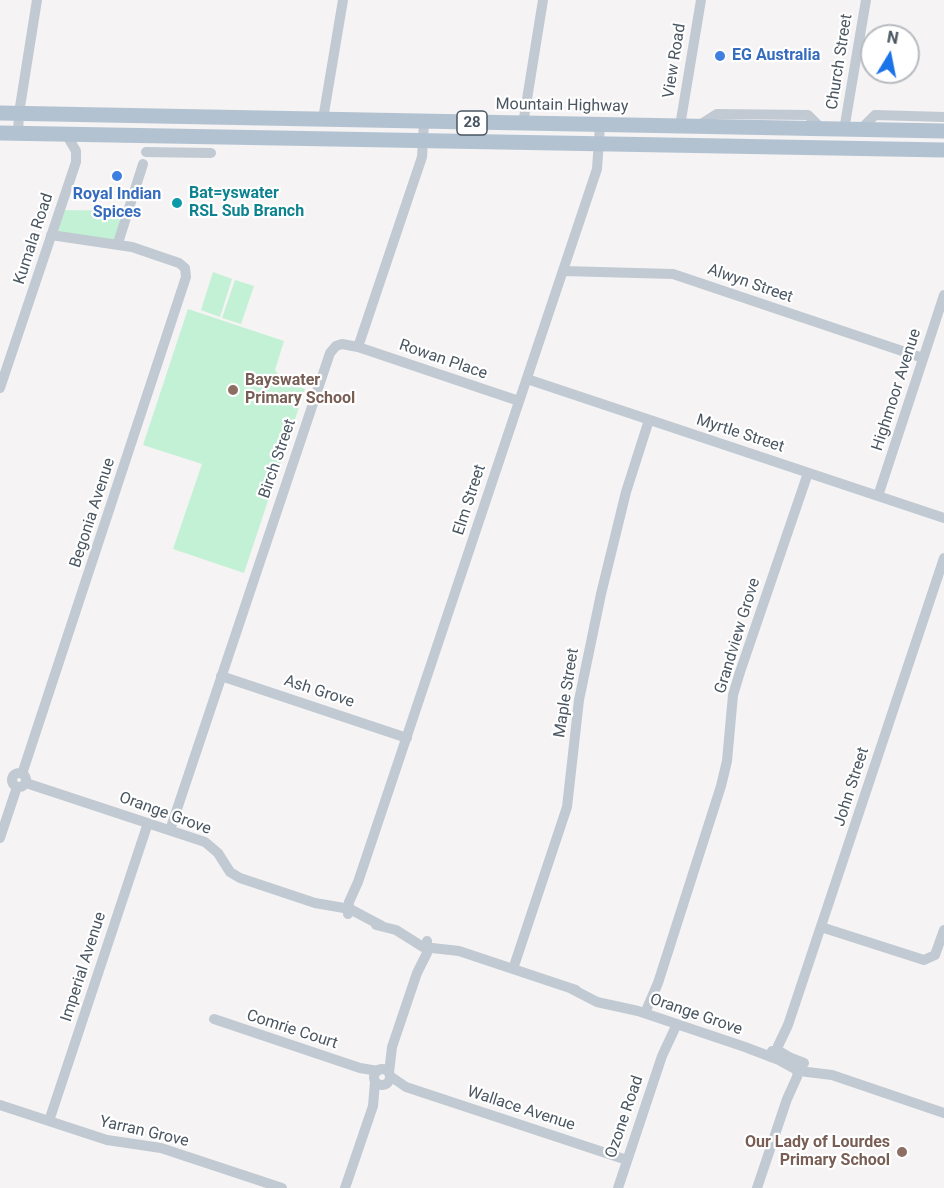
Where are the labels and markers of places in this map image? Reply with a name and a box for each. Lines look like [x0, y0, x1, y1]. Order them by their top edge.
place label: EG Australia [732, 46, 820, 66]
marker: EG Australia [713, 49, 727, 63]
marker: Royal Indian Spices [110, 169, 124, 183]
place label: Bat=yswater RSL Sub Branch [189, 184, 304, 222]
place label: Royal Indian Spices [73, 185, 161, 223]
marker: Bat=yswater RSL Sub Branch [170, 196, 184, 210]
place label: Bayswater Primary School [245, 371, 355, 409]
marker: Bayswater Primary School [226, 383, 240, 397]
place label: Our Lady of Lourdes Primary School [745, 1133, 890, 1171]
marker: Our Lady of Lourdes Primary School [895, 1145, 909, 1159]

